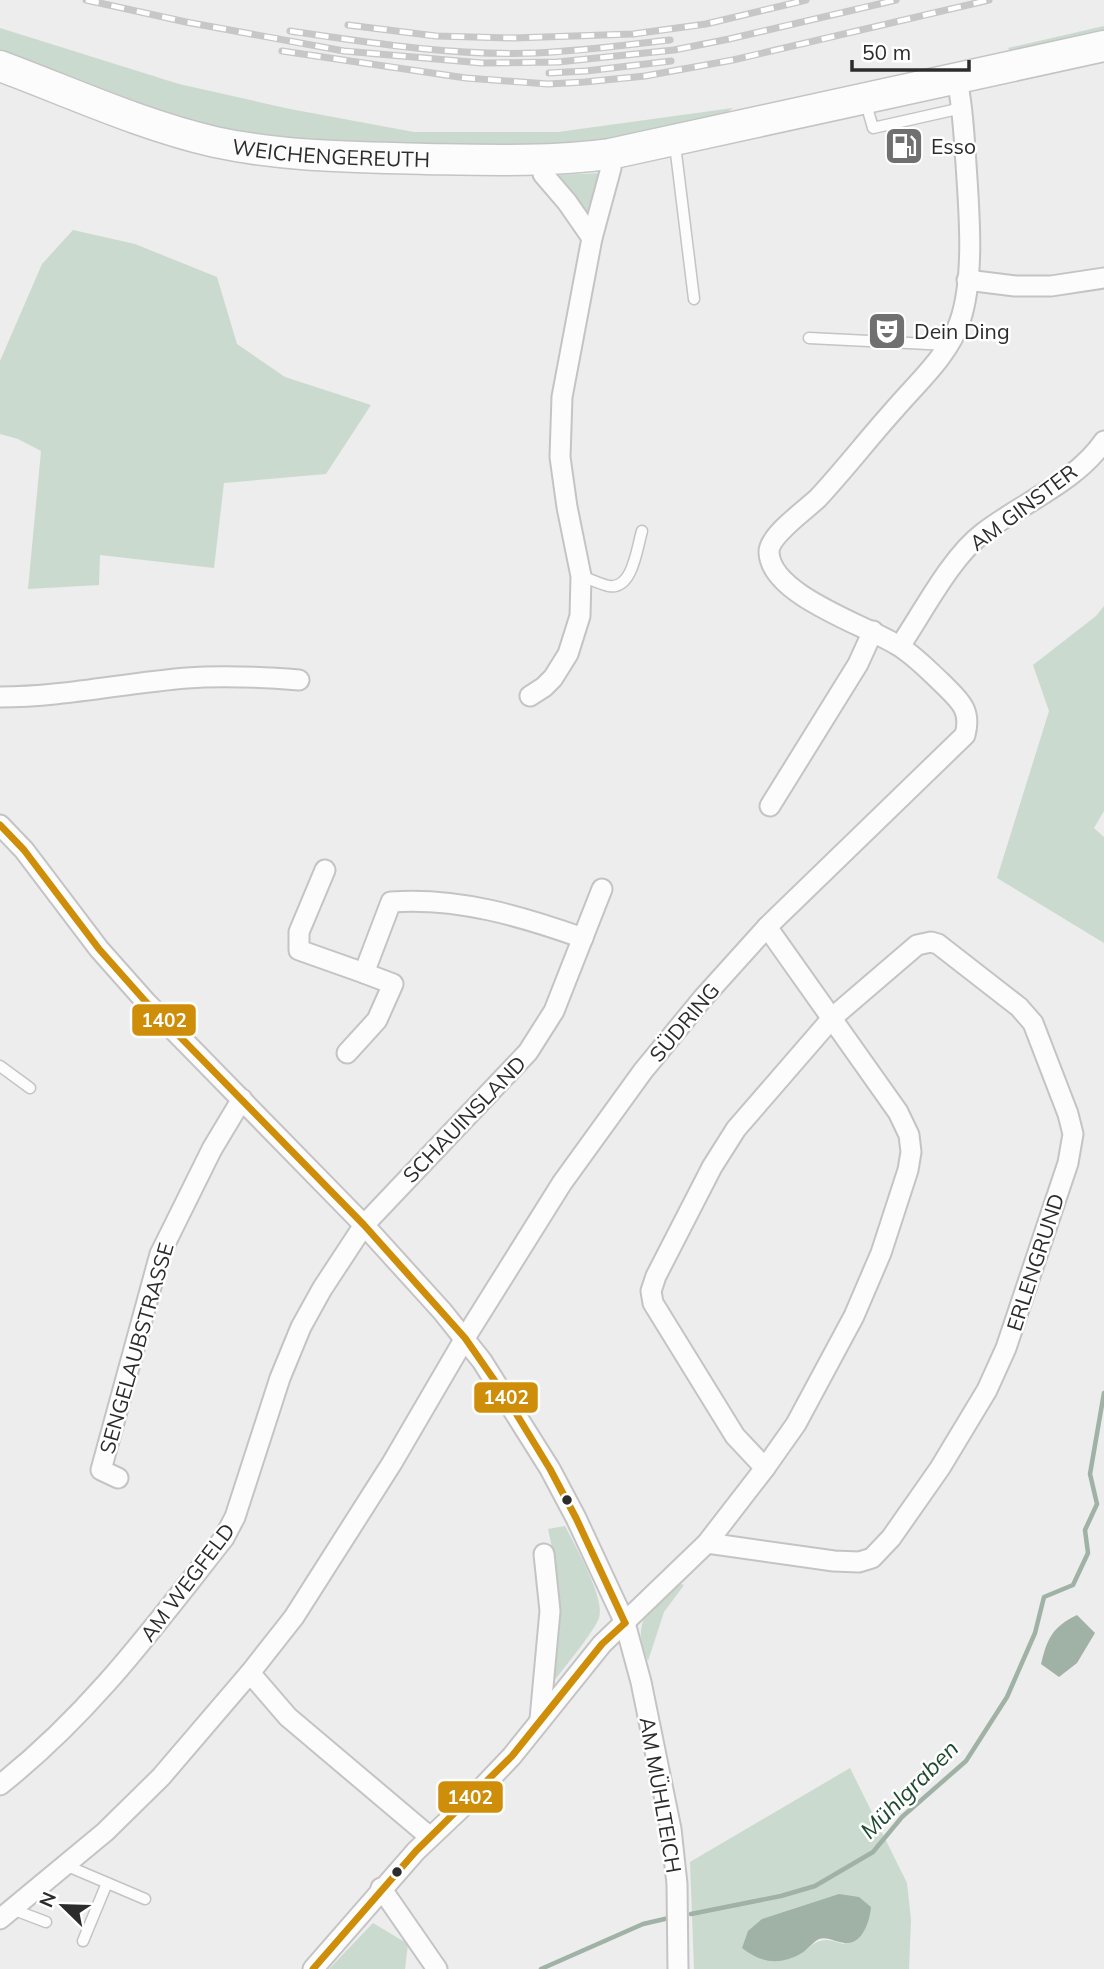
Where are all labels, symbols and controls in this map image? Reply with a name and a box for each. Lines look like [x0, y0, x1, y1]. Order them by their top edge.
scale bar [852, 28, 969, 72]
text: 50 m [862, 39, 911, 65]
fuel station icon: Esso [883, 125, 925, 167]
street label: WEICHENGEREUTH [230, 133, 430, 172]
place label: Esso [931, 133, 976, 159]
theatre icon: Dein Ding [866, 310, 908, 352]
place label: Dein Ding [914, 318, 1010, 344]
street label: AM GINSTER [964, 458, 1082, 556]
street label: SÜDRING [643, 977, 725, 1067]
line badge: 1402 [131, 1003, 197, 1037]
text: 1402 [141, 1008, 187, 1032]
street label: SCHAUINSLAND [397, 1050, 531, 1188]
street label: ERLENGRUND [1001, 1190, 1069, 1334]
street label: SENGELAUBSTRASSE [93, 1239, 179, 1457]
line badge: 1402 [473, 1381, 539, 1414]
text: 1402 [483, 1385, 529, 1409]
unlabelled marker [560, 1493, 574, 1507]
street label: AM WEGFELD [134, 1518, 240, 1646]
street label: AM MÜHLTEICH [634, 1715, 688, 1875]
water label: Mühlgraben [854, 1734, 964, 1844]
line badge: 1402 [437, 1780, 504, 1814]
text: 1402 [447, 1785, 493, 1809]
unlabelled marker [390, 1865, 404, 1879]
north arrow [28, 1871, 98, 1941]
text: N [34, 1888, 61, 1911]

